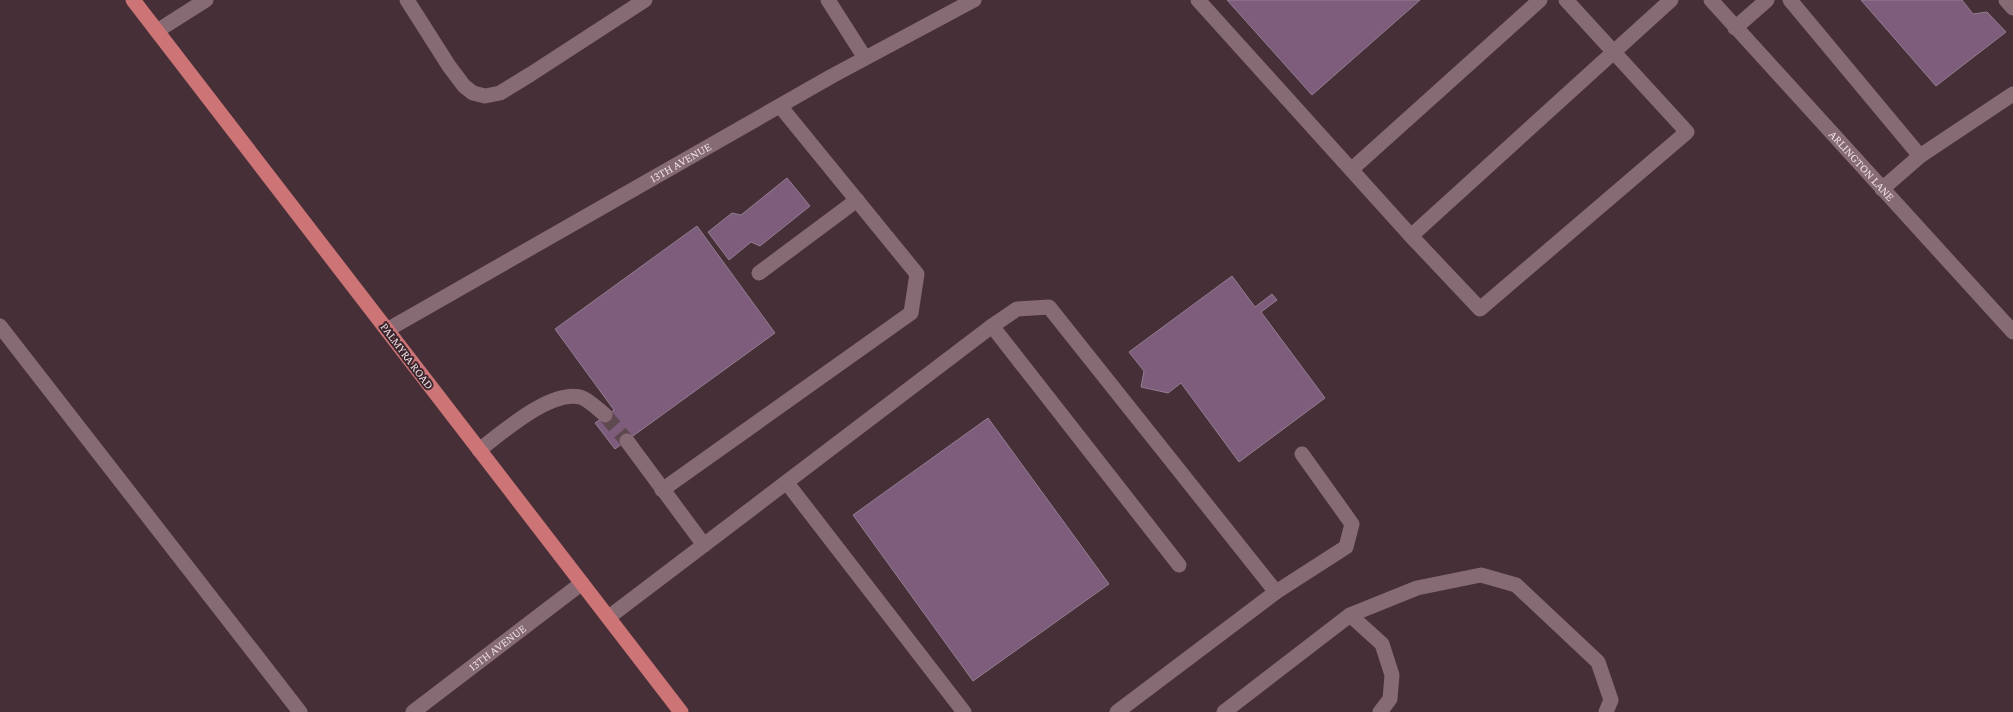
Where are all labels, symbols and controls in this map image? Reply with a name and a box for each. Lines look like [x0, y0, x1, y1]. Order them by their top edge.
street label: ARLINGTON LANE [1826, 128, 1898, 204]
street label: 13TH AVENUE [647, 139, 714, 185]
street label: PALMYRA ROAD [378, 320, 436, 392]
street label: 13TH AVENUE [466, 621, 529, 674]

